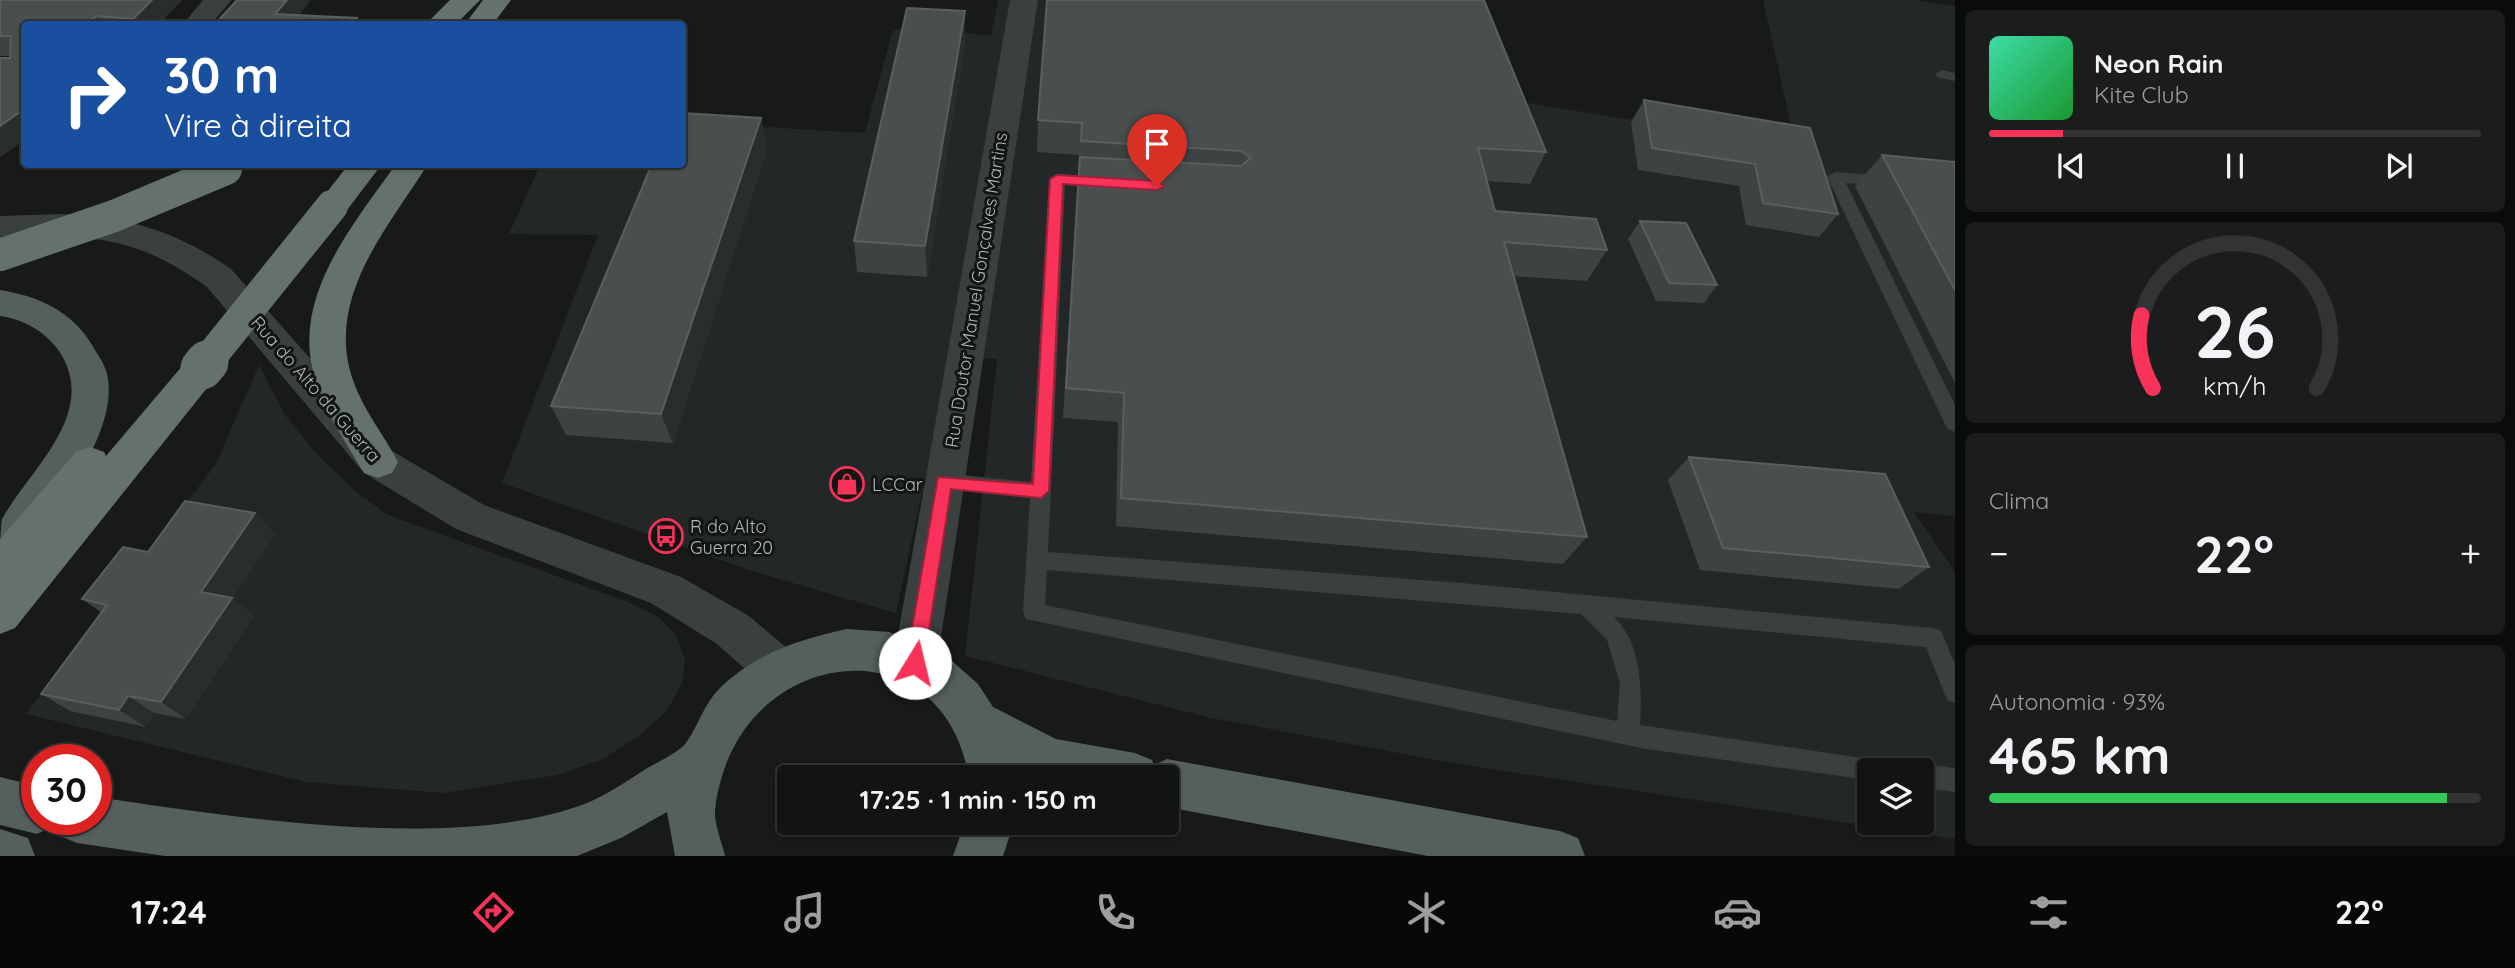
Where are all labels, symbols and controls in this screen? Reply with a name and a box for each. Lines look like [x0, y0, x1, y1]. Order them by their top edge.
text: 30 m [164, 44, 279, 105]
text: Neon Rain [2094, 47, 2223, 80]
icon: right [49, 49, 140, 140]
text: Kite Club [2094, 80, 2189, 109]
text: Vire à direita [164, 105, 352, 145]
pin [1127, 114, 1187, 186]
icon: arrive [1138, 125, 1176, 163]
street label: Rua Doutor Manuel Gonçalves Martins [940, 131, 1012, 449]
icon: previous [2052, 147, 2090, 185]
icon: pause [2216, 147, 2254, 185]
icon: next [2380, 147, 2418, 185]
text: 26 [2194, 286, 2276, 377]
street label: Rua do Alto da Guerra [246, 311, 386, 467]
text: km/h [2203, 370, 2267, 401]
shop icon: LCCar [828, 465, 866, 503]
place label: LCCar [872, 473, 923, 496]
text: Clima [1989, 486, 2049, 515]
place label: R do Alto Guerra 20 [690, 515, 773, 559]
bus stop icon: R do Alto Guerra 20 [647, 517, 685, 555]
text: 22° [2194, 521, 2274, 586]
text: − [1989, 529, 2009, 577]
text: + [2460, 529, 2481, 577]
position arrow [878, 626, 952, 700]
text: Autonomia · 93% [1989, 687, 2165, 716]
text: 465 km [1989, 722, 2170, 787]
speed limit sign: 30 [21, 744, 112, 835]
map controls [1857, 758, 1934, 835]
button: layers [1857, 758, 1934, 835]
text: 17:25 · 1 min · 150 m [859, 783, 1097, 816]
icon: directions [469, 888, 518, 937]
icon: music [780, 888, 829, 937]
icon: phone [1091, 888, 1140, 937]
icon: climate [1402, 888, 1451, 937]
icon: car [1713, 888, 1762, 937]
icon: filters [2024, 888, 2073, 937]
text: 17:24 [131, 892, 207, 932]
text: 22° [2335, 892, 2384, 932]

